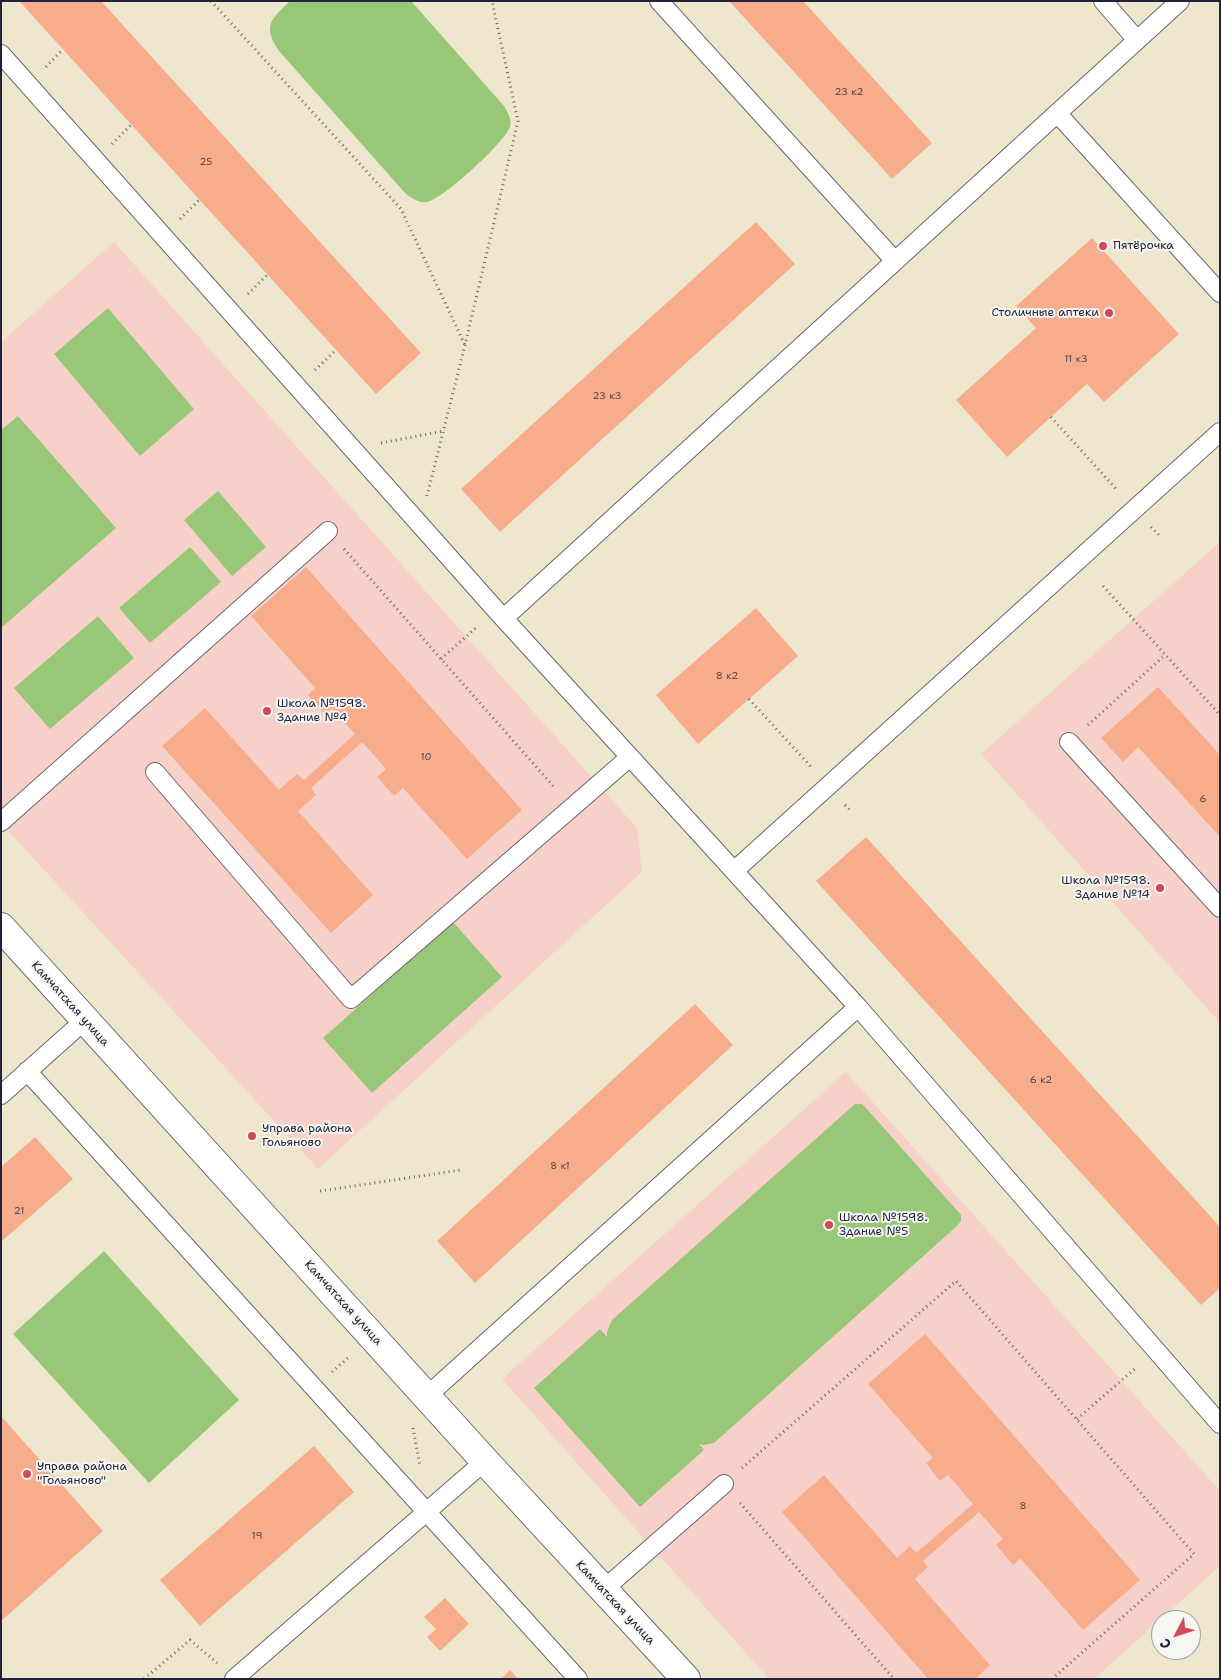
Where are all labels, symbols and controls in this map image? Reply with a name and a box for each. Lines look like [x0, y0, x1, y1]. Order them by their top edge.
house number: 23 к2 [835, 86, 863, 98]
house number: 25 [200, 156, 212, 168]
place label: Пятёрочка [1113, 239, 1174, 253]
marker: Пятёрочка [1097, 240, 1109, 252]
place label: Столичные аптеки [991, 306, 1099, 320]
marker: Столичные аптеки [1103, 307, 1115, 319]
house number: 11 к3 [1064, 353, 1088, 365]
house number: 23 к3 [593, 390, 621, 402]
house number: 8 к2 [716, 670, 738, 682]
place label: Школа №1598. Здание №4 [277, 697, 366, 725]
marker: Школа №1598. Здание №4 [261, 705, 273, 717]
house number: 10 [421, 751, 431, 763]
house number: 6 [1200, 793, 1206, 805]
place label: Школа №1598. Здание №14 [1061, 874, 1150, 902]
marker: Школа №1598. Здание №14 [1154, 882, 1166, 894]
street label: Камчатская улица [28, 958, 112, 1050]
house number: 6 к2 [1030, 1074, 1052, 1086]
place label: Управа района Гольяново [262, 1122, 352, 1150]
marker: Управа района Гольяново [246, 1130, 258, 1142]
house number: 8 к1 [550, 1160, 570, 1172]
house number: 21 [14, 1205, 24, 1217]
place label: Школа №1598. Здание №5 [839, 1211, 928, 1239]
marker: Школа №1598. Здание №5 [823, 1219, 835, 1231]
street label: Камчатская улица [301, 1257, 385, 1349]
place label: Управа района "Гольяново" [37, 1460, 127, 1488]
marker: Управа района "Гольяново" [21, 1468, 33, 1480]
house number: 8 [1020, 1500, 1026, 1512]
house number: 19 [252, 1530, 262, 1542]
street label: Камчатская улица [572, 1558, 658, 1648]
north arrow [1151, 1610, 1201, 1660]
text: С [1156, 1635, 1175, 1653]

